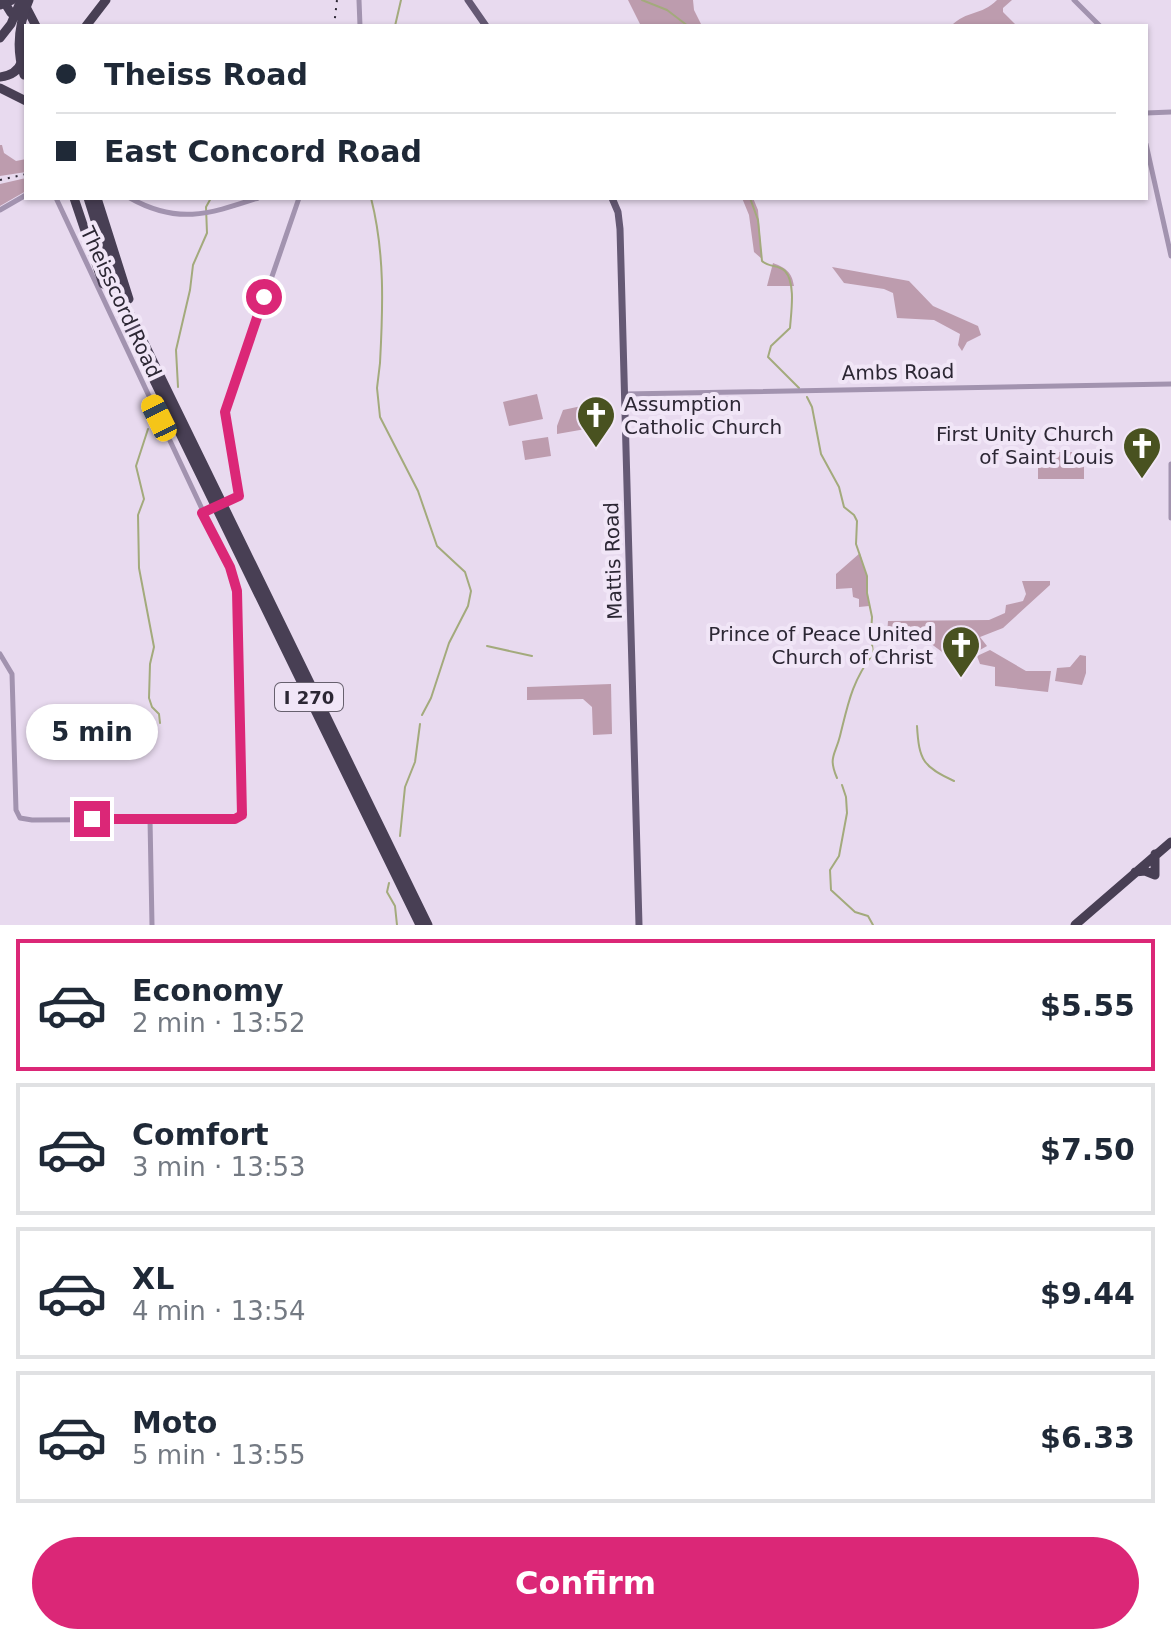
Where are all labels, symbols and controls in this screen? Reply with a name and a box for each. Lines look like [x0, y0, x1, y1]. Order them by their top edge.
text: Theiss Road [104, 57, 308, 92]
text: East Concord Road [104, 134, 422, 169]
street label: Theisscord Road [75, 222, 167, 381]
route start [246, 279, 282, 315]
street label: Ambs Road [841, 359, 955, 385]
car [138, 391, 180, 445]
place label: Assumption Catholic Church [624, 392, 782, 439]
church icon: Assumption Catholic Church [575, 394, 617, 449]
place label: First Unity Church of Saint Louis [936, 422, 1114, 469]
church icon: First Unity Church of Saint Louis [1121, 425, 1163, 480]
street label: Mattis Road [599, 502, 627, 620]
place label: Prince of Peace United Church of Christ [708, 622, 933, 669]
church icon: Prince of Peace United Church of Christ [940, 624, 982, 679]
road number: I 270 [275, 683, 343, 711]
callout: 5 min [26, 703, 158, 759]
text: 5 min [51, 717, 133, 747]
route end [74, 801, 110, 837]
icon: car [36, 969, 108, 1041]
text: Economy [132, 973, 284, 1008]
text: $5.55 [1040, 988, 1135, 1023]
text: 2 min · 13:52 [132, 1008, 306, 1038]
icon: car [36, 1113, 108, 1185]
text: Comfort [132, 1117, 269, 1152]
text: $7.50 [1040, 1132, 1135, 1167]
text: 3 min · 13:53 [132, 1152, 306, 1182]
icon: car [36, 1257, 108, 1329]
text: XL [132, 1261, 174, 1296]
text: $9.44 [1040, 1276, 1135, 1311]
text: 4 min · 13:54 [132, 1296, 306, 1326]
icon: car [36, 1401, 108, 1473]
text: Moto [132, 1405, 217, 1440]
text: $6.33 [1040, 1420, 1135, 1455]
text: 5 min · 13:55 [132, 1440, 306, 1470]
button: Confirm [32, 1537, 1139, 1629]

